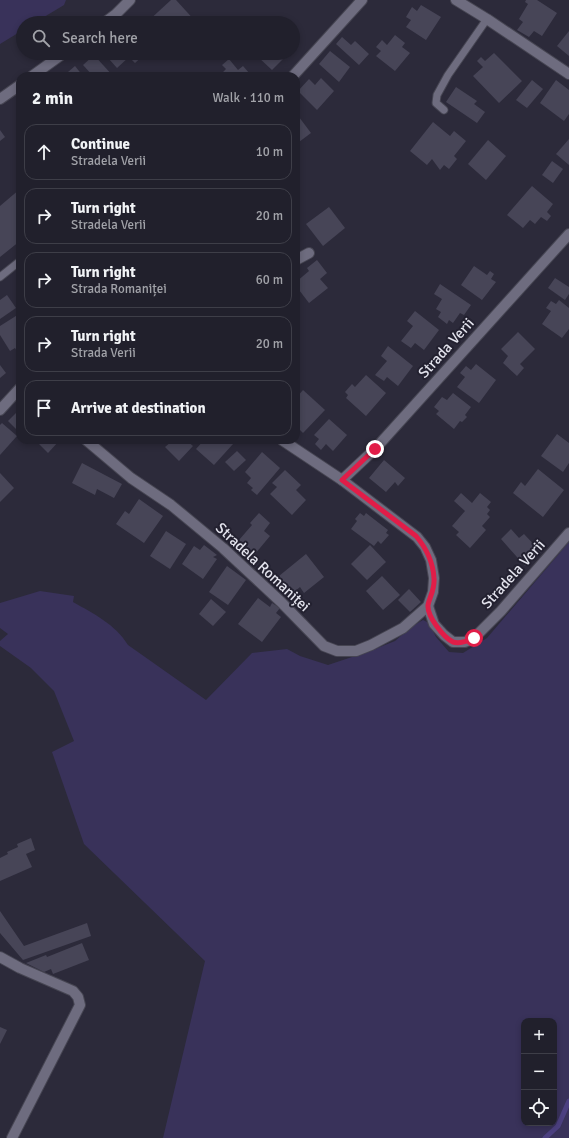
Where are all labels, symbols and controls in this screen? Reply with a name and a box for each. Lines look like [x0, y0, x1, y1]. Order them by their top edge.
search box [16, 16, 300, 60]
icon: search [30, 27, 52, 49]
text: Search here [62, 29, 138, 47]
text: 2 min [32, 88, 73, 109]
text: Walk · 110 m [213, 90, 284, 106]
text: Continue [71, 135, 130, 153]
icon: ahead [33, 141, 55, 163]
text: 10 m [256, 144, 283, 160]
text: Stradela Verii [71, 153, 146, 169]
text: Turn right [71, 199, 136, 217]
icon: right [33, 205, 55, 227]
text: 20 m [256, 208, 283, 224]
text: Stradela Verii [71, 217, 146, 233]
text: Turn right [71, 263, 136, 281]
icon: right [33, 269, 55, 291]
text: 60 m [256, 272, 283, 288]
text: Strada Romaniței [71, 281, 167, 297]
street label: Strada Verii [414, 314, 478, 382]
text: Turn right [71, 327, 136, 345]
icon: right [33, 333, 55, 355]
text: 20 m [256, 336, 283, 352]
text: Strada Verii [71, 345, 136, 361]
icon: arrive [33, 397, 55, 419]
text: Arrive at destination [71, 399, 206, 417]
route end [366, 440, 384, 458]
street label: Stradela Romaniței [211, 519, 314, 616]
street label: Stradela Verii [477, 536, 549, 612]
route start [465, 629, 483, 647]
map controls [521, 1018, 557, 1126]
button: + [521, 1018, 557, 1054]
button: − [521, 1054, 557, 1090]
button: locate [521, 1090, 557, 1126]

